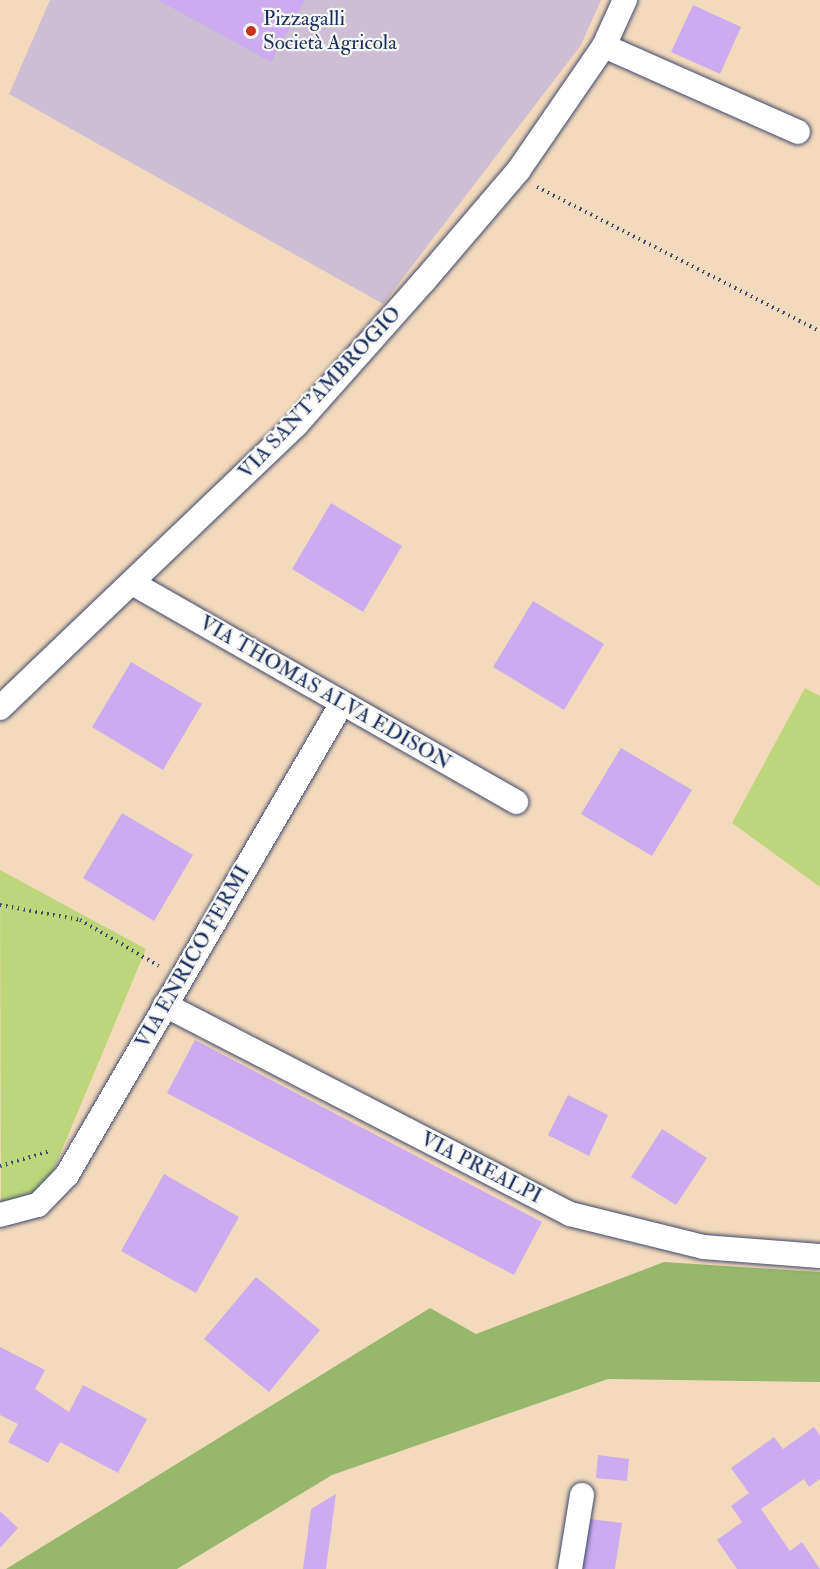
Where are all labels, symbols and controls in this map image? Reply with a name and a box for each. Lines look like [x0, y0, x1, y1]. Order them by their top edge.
place label: Pizzagalli Società Agricola [263, 6, 397, 56]
marker: Pizzagalli Società Agricola [244, 24, 258, 38]
street label: VIA SANT'AMBROGIO [233, 301, 407, 485]
street label: VIA THOMAS ALVA EDISON [195, 610, 455, 776]
street label: VIA ENRICO FERMI [130, 861, 256, 1053]
street label: VIA PREALPI [416, 1127, 546, 1209]

